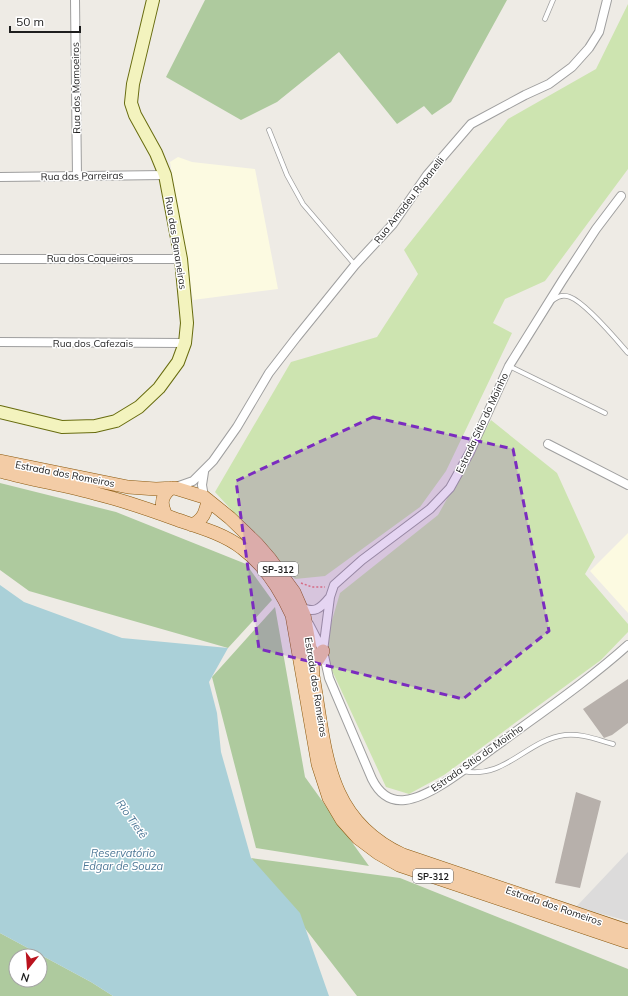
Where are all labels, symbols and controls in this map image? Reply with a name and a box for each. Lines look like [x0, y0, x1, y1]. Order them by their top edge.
scale bar [10, 8, 80, 34]
text: 50 m [16, 14, 44, 29]
street label: Rua dos Mamoeiros [69, 42, 83, 134]
street label: Rua Amadeu Rapanelli [371, 154, 447, 246]
street label: Rua das Parreiras [41, 169, 123, 183]
street label: Rua das Bananeiras [162, 196, 190, 290]
street label: Rua dos Coqueiros [47, 252, 133, 265]
street label: Rua dos Cafezais [53, 337, 133, 350]
street label: Estrada Sítio do Moinho [453, 370, 511, 475]
street label: Estrada dos Romeiros [14, 458, 116, 490]
road number: SP-312 [258, 562, 298, 576]
street label: Estrada dos Romeiros [302, 636, 330, 738]
street label: Estrada Sítio do Moinho [428, 721, 526, 795]
water label: Rio Tietê [114, 797, 150, 841]
water label: Reservatório Edgar de Souza [83, 846, 164, 873]
road number: SP-312 [413, 869, 453, 883]
street label: Estrada dos Romeiros [504, 883, 604, 929]
north arrow [8, 948, 48, 988]
text: N [19, 970, 31, 985]

